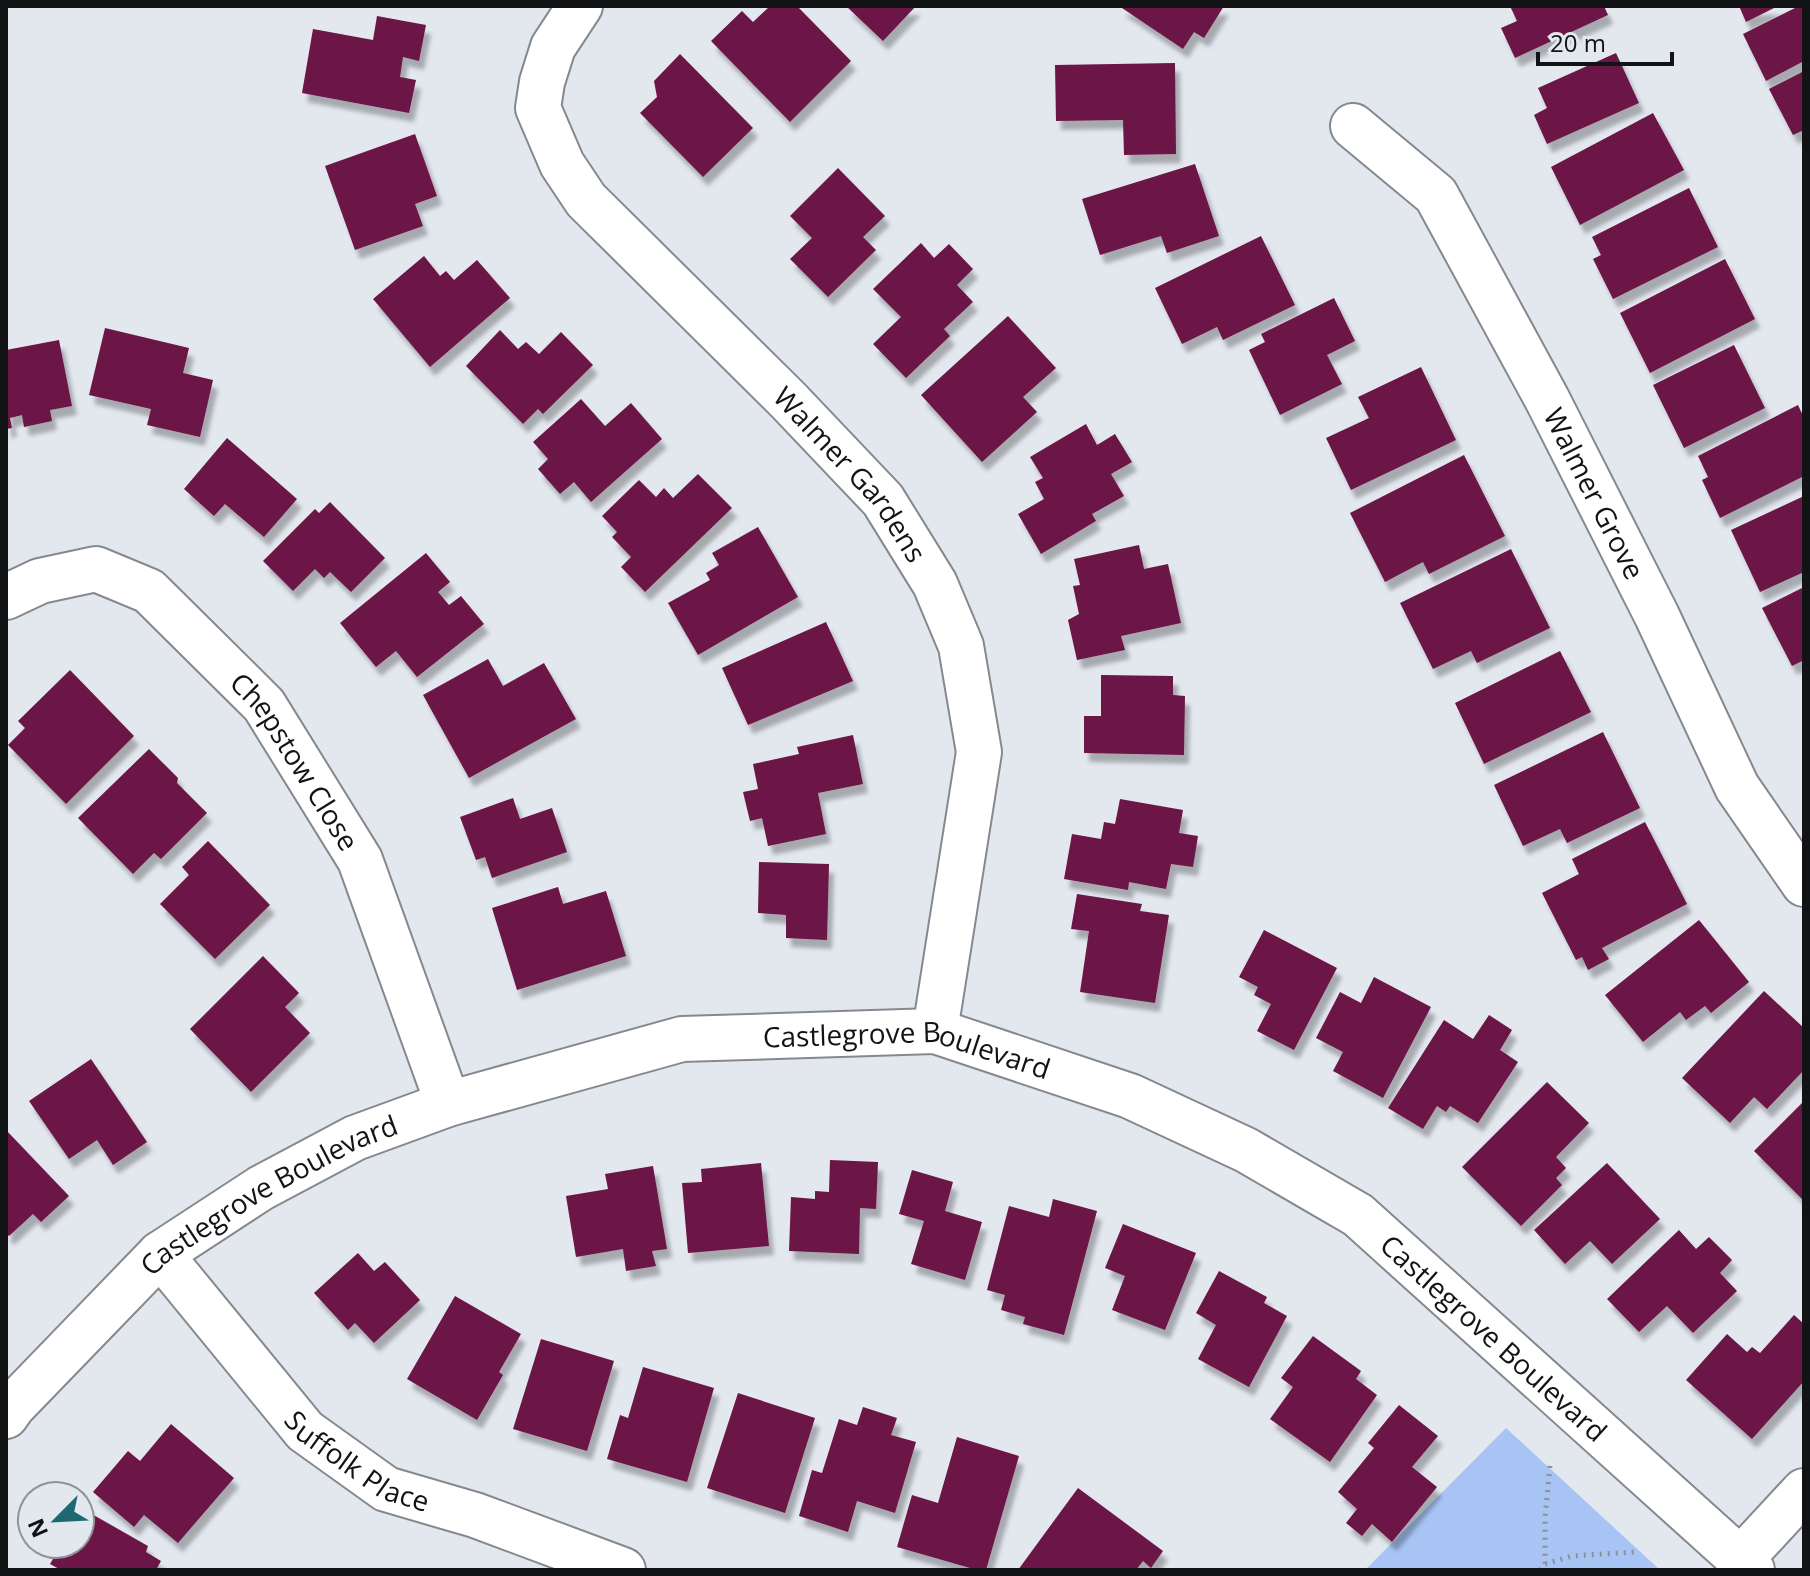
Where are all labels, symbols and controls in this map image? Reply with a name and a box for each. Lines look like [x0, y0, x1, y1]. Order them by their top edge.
scale bar [1538, 16, 1672, 66]
text: 20 m [1550, 26, 1606, 59]
street label: Walmer Gardens [766, 378, 936, 569]
street label: Walmer Grove [1536, 401, 1654, 586]
street label: Chepstow Close [222, 663, 368, 857]
street label: Castlegrove Boulevard [762, 1012, 1055, 1087]
street label: Castlegrove Boulevard [131, 1105, 403, 1283]
street label: Castlegrove Boulevard [1373, 1225, 1616, 1450]
street label: Suffolk Place [277, 1402, 434, 1520]
north arrow [16, 1480, 96, 1560]
text: N [19, 1514, 54, 1543]

